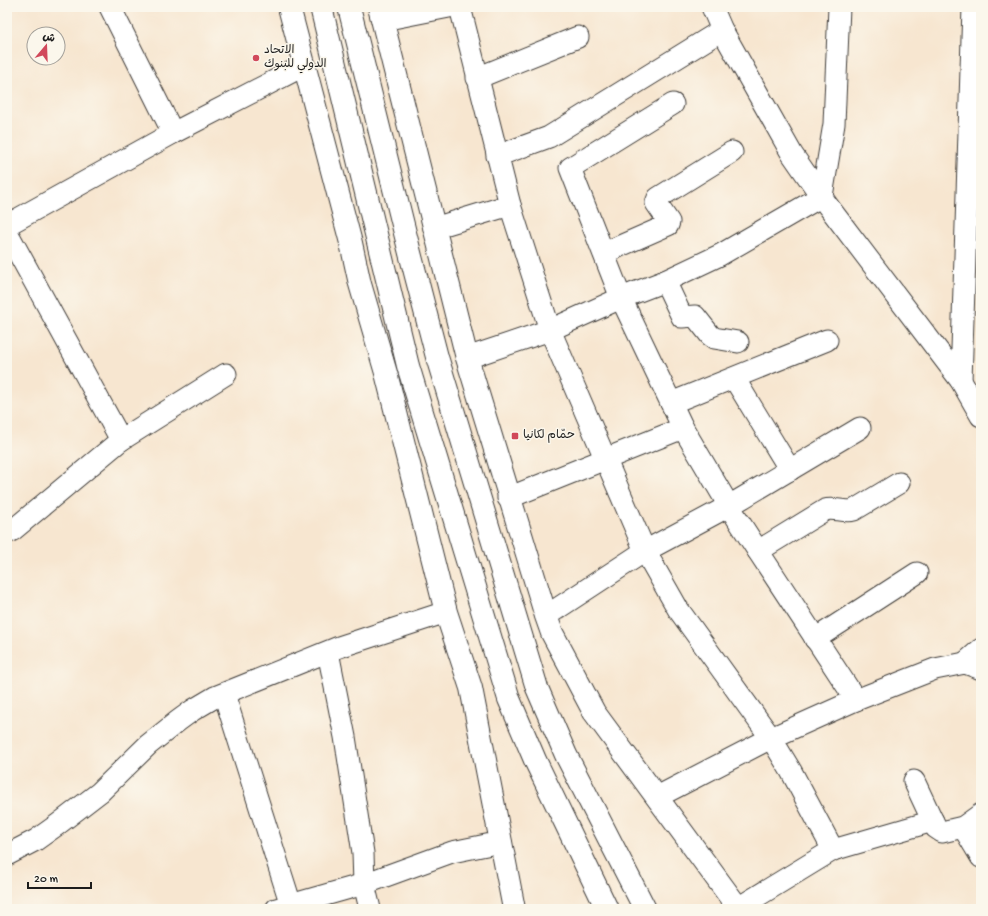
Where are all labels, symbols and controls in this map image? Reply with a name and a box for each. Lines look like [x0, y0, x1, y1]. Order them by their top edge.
north arrow [26, 26, 66, 66]
text: ش [41, 31, 56, 46]
place label: الاتحاد الدولي للبنوك [264, 44, 327, 74]
marker: الاتحاد الدولي للبنوك [251, 53, 261, 63]
place label: حمّام لكانيا [523, 428, 575, 443]
marker: حمّام لكانيا [510, 431, 520, 441]
scale bar [28, 864, 91, 890]
text: 20 m [34, 873, 59, 887]

